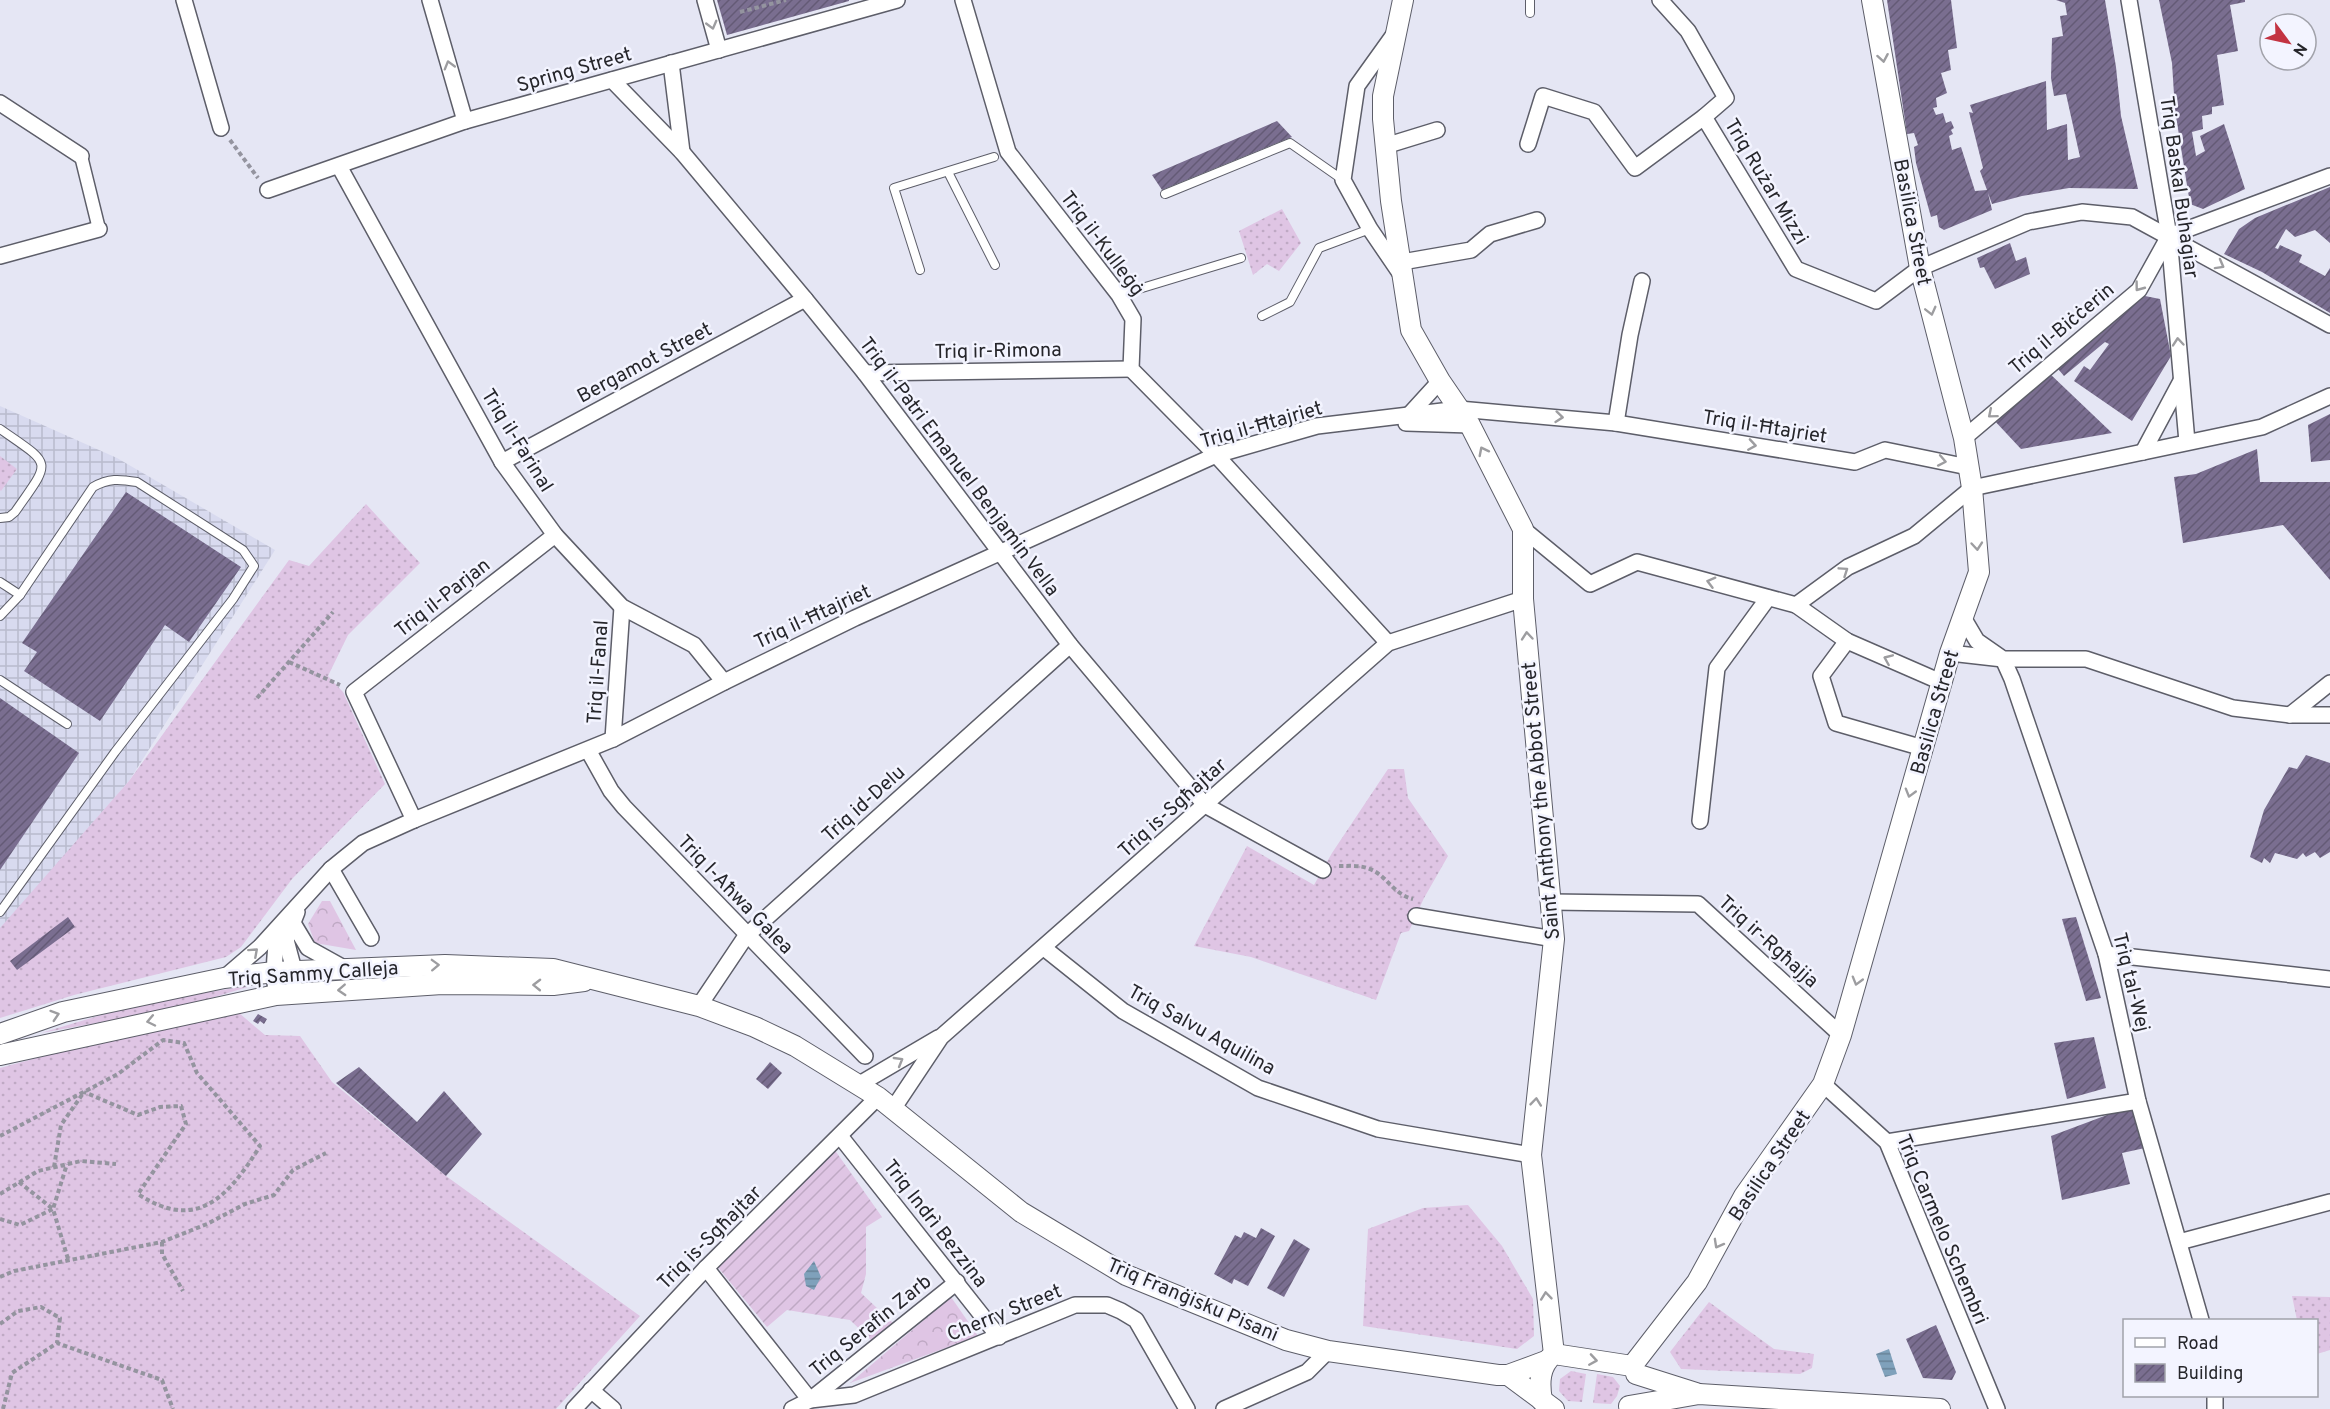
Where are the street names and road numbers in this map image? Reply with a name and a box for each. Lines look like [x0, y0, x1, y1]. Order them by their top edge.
street label: Spring Street [514, 42, 635, 100]
street label: Triq Baskal Buhagiar [2152, 94, 2204, 280]
street label: Triq Rużar Mizzi [1717, 114, 1813, 250]
street label: Basilica Street [1886, 157, 1936, 288]
street label: Triq il-Kulleġġ [1053, 186, 1149, 302]
street label: Triq il-Biċċerin [2004, 278, 2121, 381]
street label: Bergamot Street [573, 317, 717, 410]
street label: Triq il-Patri Emanuel Benjamin Vella [852, 332, 1065, 602]
street label: Triq ir-Rimona [934, 338, 1062, 366]
street label: Triq il-Farinal [474, 385, 558, 498]
street label: Triq il-Ħtajriet [1197, 396, 1326, 456]
street label: Triq il-Ħtajriet [1700, 405, 1829, 451]
street label: Triq il-Parjan [390, 553, 496, 644]
street label: Triq il-Ħtajriet [750, 579, 875, 656]
street label: Triq il-Fanal [582, 619, 616, 725]
street label: Basilica Street [1906, 647, 1966, 778]
street label: Saint Anthony the Abbot Street [1517, 661, 1567, 941]
street label: Triq is-Sgħajtar [1114, 753, 1233, 864]
street label: Triq id-Delu [817, 760, 911, 849]
street label: Triq l-Aħwa Galea [671, 830, 798, 961]
street label: Triq ir-Rgħajja [1712, 890, 1823, 995]
street label: Triq tal-Wej [2105, 930, 2155, 1035]
street label: Triq Sammy Calleja [227, 956, 399, 994]
street label: Triq Salvu Aquilina [1123, 979, 1279, 1082]
street label: Basilica Street [1724, 1106, 1817, 1227]
street label: Triq Carmelo Schembri [1889, 1131, 1993, 1329]
street label: Triq Indrì Bezzina [876, 1155, 993, 1294]
street label: Triq is-Sgħajtar [653, 1180, 768, 1296]
street label: Triq Franġisku Pisani [1102, 1253, 1282, 1349]
street label: Triq Serafin Zarb [805, 1269, 938, 1384]
street label: Cherry Street [944, 1279, 1066, 1349]

